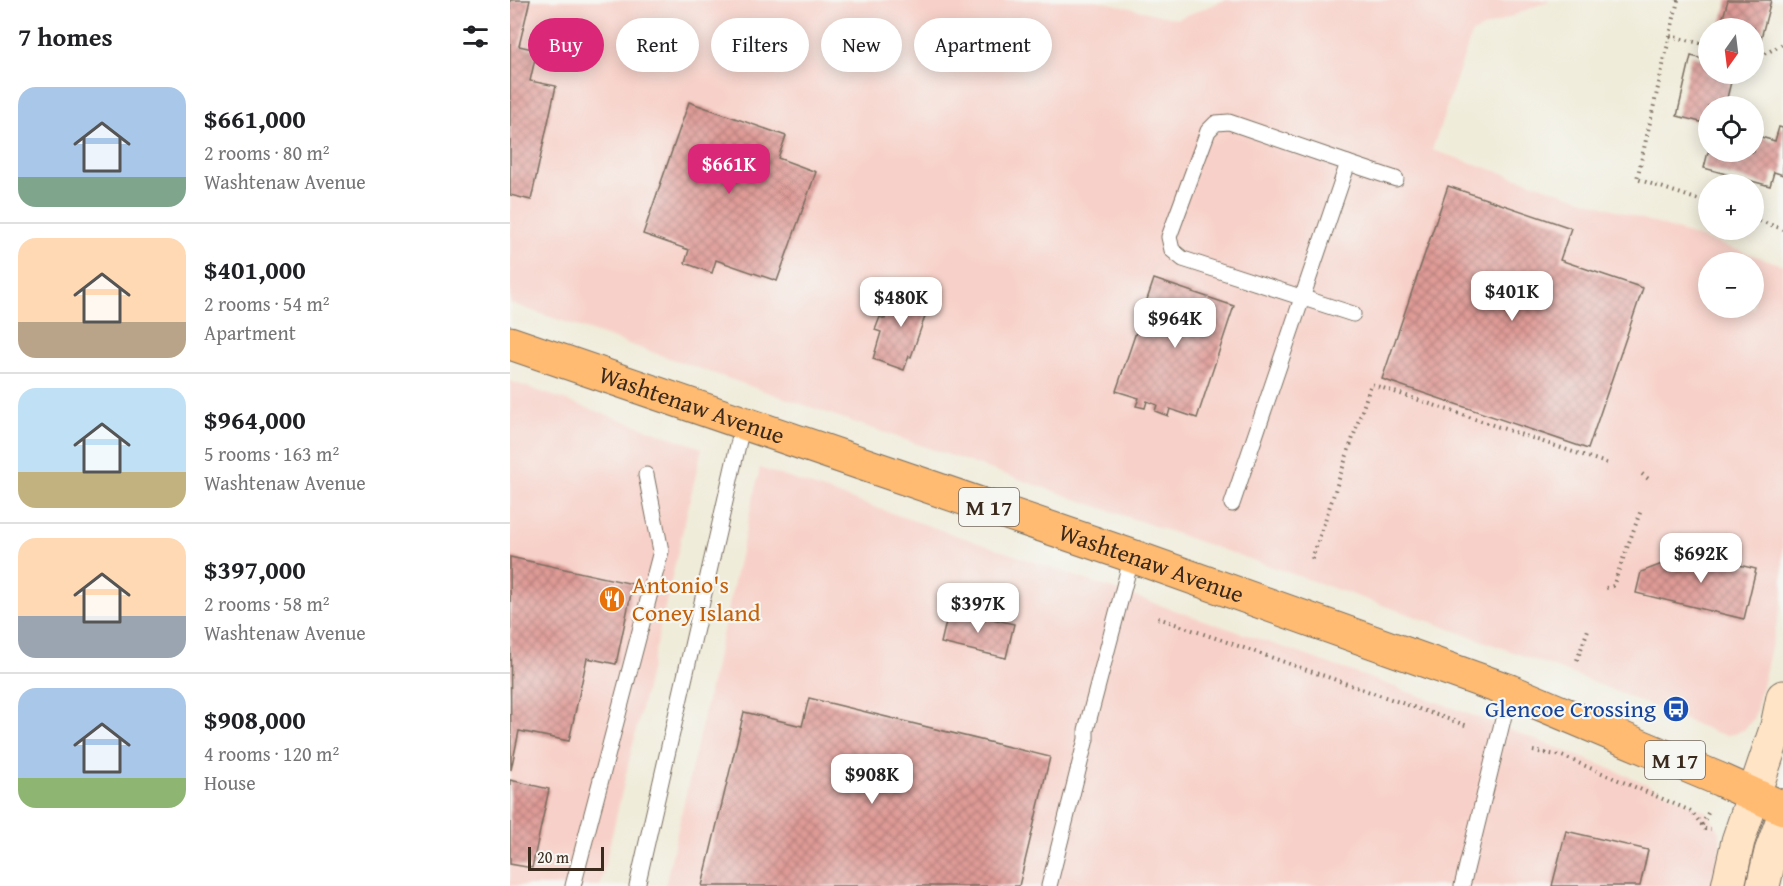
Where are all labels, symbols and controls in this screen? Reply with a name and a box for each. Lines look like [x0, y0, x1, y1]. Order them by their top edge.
text: 7 homes [18, 17, 113, 56]
chip: Buy [528, 18, 604, 72]
chip: Rent [616, 18, 699, 72]
chip: Filters [711, 18, 809, 72]
chip: New [821, 18, 902, 72]
chip: Apartment [914, 18, 1052, 72]
north arrow [1698, 18, 1764, 84]
map controls [1698, 18, 1764, 318]
icon: filters [459, 20, 492, 53]
button: locate [1698, 96, 1764, 162]
text: $661,000 [204, 99, 306, 138]
icon: home [66, 111, 138, 183]
text: 2 rooms · 80 m² [204, 138, 330, 167]
pin: $661K [687, 144, 771, 195]
text: $661K [702, 149, 756, 178]
text: Washtenaw Avenue [204, 167, 366, 196]
button: + [1698, 174, 1764, 240]
text: $401,000 [204, 250, 306, 289]
button: − [1698, 252, 1764, 318]
icon: home [66, 262, 138, 334]
pin: $401K [1470, 271, 1554, 322]
text: $401K [1485, 276, 1539, 305]
pin: $480K [859, 277, 943, 328]
text: $480K [874, 282, 928, 311]
text: 2 rooms · 54 m² [204, 289, 330, 318]
pin: $964K [1133, 298, 1217, 349]
text: $964K [1148, 303, 1202, 332]
text: Apartment [204, 318, 296, 347]
street label: Washtenaw Avenue [594, 357, 789, 453]
text: $964,000 [204, 400, 306, 439]
icon: home [66, 412, 138, 484]
text: 5 rooms · 163 m² [204, 439, 339, 468]
text: Washtenaw Avenue [204, 468, 366, 497]
road number: M 17 [959, 488, 1019, 526]
street label: Washtenaw Avenue [1054, 514, 1249, 612]
pin: $692K [1659, 533, 1743, 584]
text: $692K [1674, 538, 1728, 567]
text: $397,000 [204, 550, 306, 589]
icon: home [66, 562, 138, 634]
place label: Antonio's Coney Island [632, 567, 761, 630]
pin: $397K [936, 583, 1020, 634]
restaurant icon: Antonio's Coney Island [597, 584, 627, 614]
text: $397K [951, 588, 1005, 617]
text: 2 rooms · 58 m² [204, 589, 330, 618]
text: Washtenaw Avenue [204, 618, 366, 647]
place label: Glencoe Crossing [1485, 691, 1656, 726]
bus stop icon: Glencoe Crossing [1661, 694, 1691, 724]
text: $908,000 [204, 700, 306, 739]
icon: home [66, 712, 138, 784]
text: 4 rooms · 120 m² [204, 739, 339, 768]
road number: M 17 [1645, 741, 1705, 779]
pin: $908K [830, 754, 914, 805]
text: $908K [845, 759, 899, 788]
text: House [204, 768, 256, 797]
scale bar [528, 844, 604, 872]
text: 20 m [537, 845, 569, 869]

